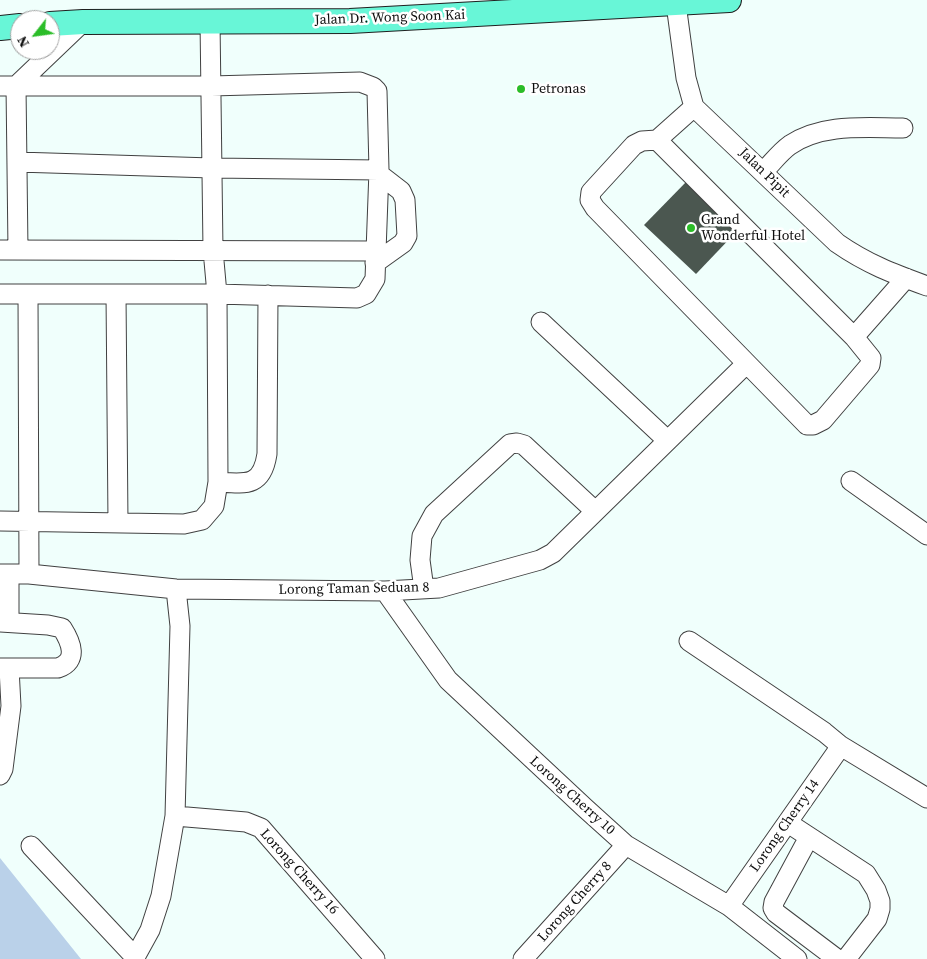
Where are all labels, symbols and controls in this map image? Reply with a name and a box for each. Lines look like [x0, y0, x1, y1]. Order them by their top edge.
street label: Jalan Dr. Wong Soon Kai [314, 7, 466, 29]
north arrow [10, 10, 60, 60]
text: N [12, 33, 34, 51]
place label: Petronas [531, 81, 586, 97]
marker: Petronas [515, 83, 527, 95]
street label: Jalan Pipit [735, 145, 793, 201]
place label: Grand Wonderful Hotel [701, 212, 805, 244]
marker: Grand Wonderful Hotel [685, 222, 697, 234]
street label: Lorong Taman Seduan 8 [278, 579, 430, 599]
street label: Lorong Cherry 10 [526, 753, 618, 839]
street label: Lorong Cherry 14 [747, 776, 823, 876]
street label: Lorong Cherry 16 [256, 826, 342, 918]
street label: Lorong Cherry 8 [535, 858, 615, 946]

